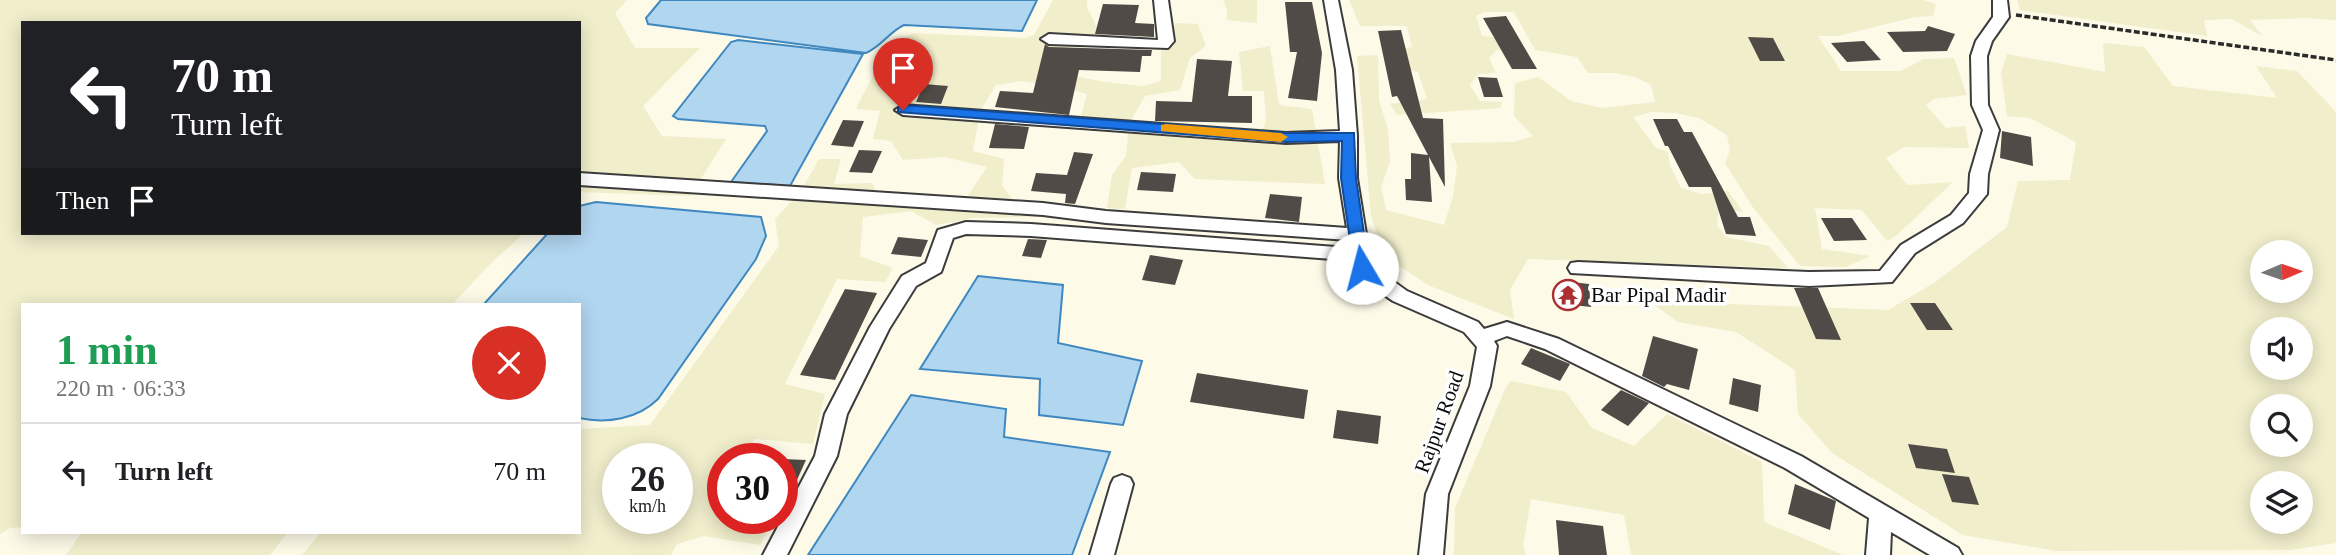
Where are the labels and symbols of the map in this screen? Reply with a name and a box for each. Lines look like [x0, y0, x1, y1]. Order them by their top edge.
pin [873, 38, 933, 110]
position arrow [1325, 231, 1399, 305]
north arrow [2250, 240, 2314, 303]
temple icon: Bar Pipal Madir [1551, 278, 1585, 312]
place label: Bar Pipal Madir [1591, 283, 1726, 307]
street label: Rajpur Road [1409, 367, 1469, 476]
speed limit sign: 30 [707, 443, 798, 534]

